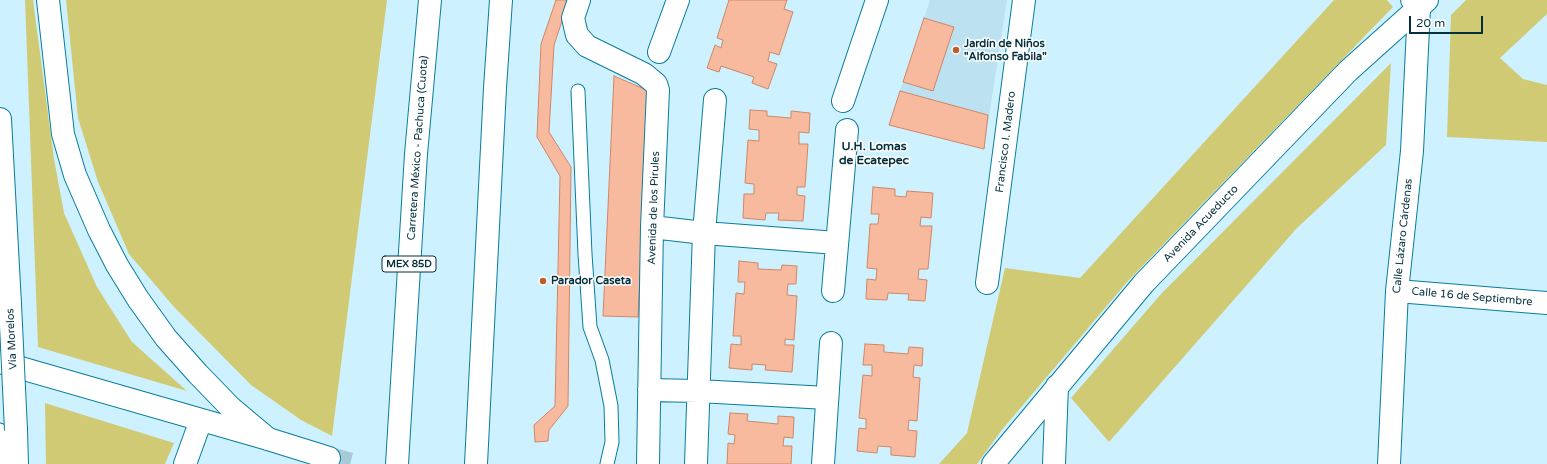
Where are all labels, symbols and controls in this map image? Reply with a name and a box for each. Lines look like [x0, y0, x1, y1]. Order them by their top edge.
scale bar [1411, 8, 1485, 34]
text: 20 m [1416, 16, 1445, 30]
place label: Jardín de Niños "Alfonso Fabila" [964, 37, 1047, 63]
marker: Jardín de Niños "Alfonso Fabila" [951, 45, 961, 55]
street label: Carretera México - Pachuca (Cuota) [405, 55, 431, 241]
street label: Francisco I. Madero [993, 90, 1019, 194]
district label: U.H. Lomas de Ecatepec [839, 140, 909, 168]
street label: Avenida de los Pirules [645, 151, 663, 265]
street label: Calle Lázaro Cárdenas [1390, 178, 1416, 294]
street label: Avenida Acueducto [1161, 183, 1241, 265]
road number: MEX 85D [382, 256, 436, 272]
place label: Parador Caseta [551, 274, 631, 288]
marker: Parador Caseta [538, 276, 548, 286]
street label: Calle 16 de Septiembre [1411, 285, 1533, 309]
street label: Vía Morelos [4, 308, 20, 370]

